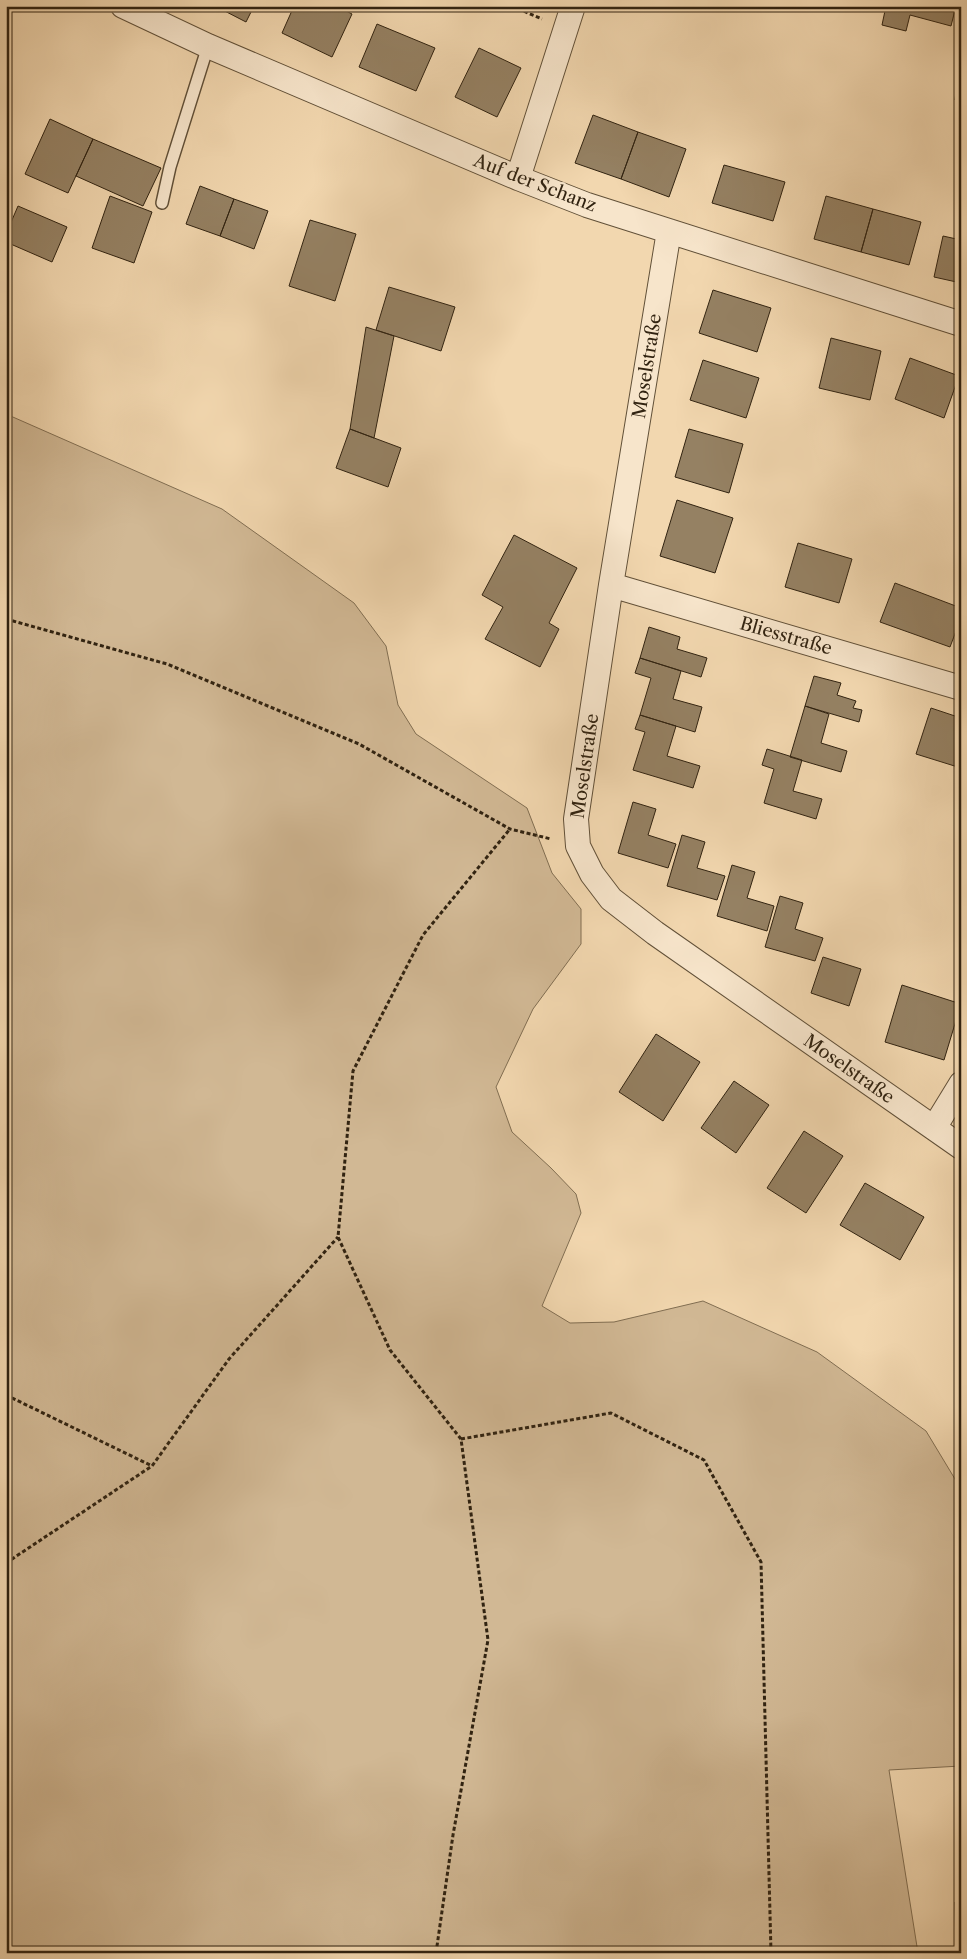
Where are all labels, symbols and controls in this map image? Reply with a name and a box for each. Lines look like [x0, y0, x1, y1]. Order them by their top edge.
street label: Auf der Schanz [469, 149, 600, 217]
street label: Moselstraße [628, 312, 666, 420]
street label: Bliesstraße [737, 612, 835, 660]
street label: Moselstraße [567, 712, 603, 820]
street label: Moselstraße [799, 1030, 899, 1108]

